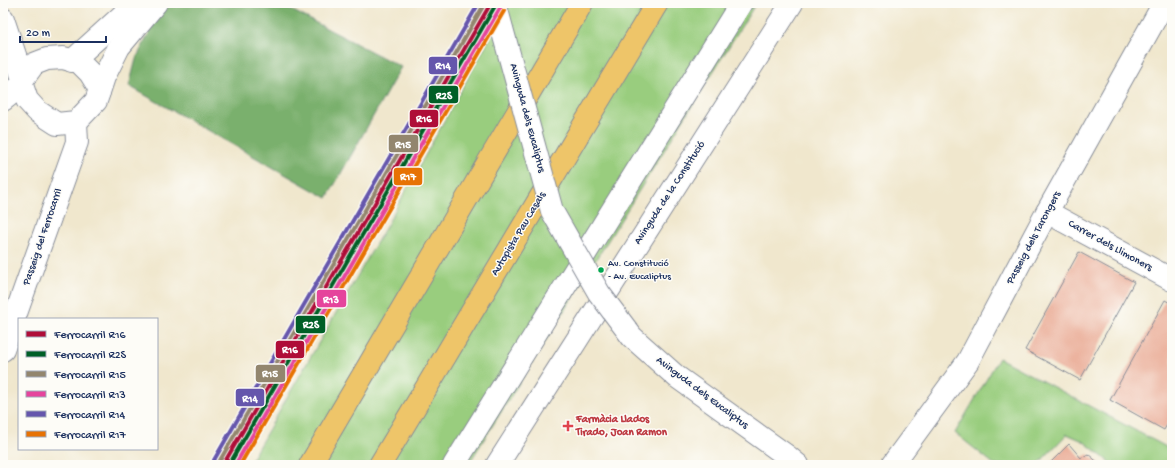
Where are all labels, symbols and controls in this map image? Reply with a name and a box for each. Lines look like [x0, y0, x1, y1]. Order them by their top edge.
scale bar [20, 18, 106, 44]
text: 20 m [26, 27, 51, 41]
line badge: R14 [428, 56, 458, 75]
text: R14 [434, 61, 451, 73]
street label: Avinguda dels Eucaliptus [507, 62, 548, 175]
line badge: R2S [428, 85, 459, 104]
text: R2S [435, 91, 453, 103]
line badge: R16 [409, 109, 439, 128]
text: R16 [415, 114, 432, 126]
line badge: R15 [388, 134, 419, 153]
street label: Avinguda de la Constitució [632, 139, 708, 247]
text: R15 [394, 140, 411, 152]
line badge: R17 [393, 167, 423, 186]
text: R17 [399, 172, 417, 184]
street label: Passeig del Ferrocarril [20, 186, 65, 288]
street label: Autopista Pau Casals [489, 189, 549, 278]
street label: Passeig dels Tarongers [1004, 189, 1064, 287]
street label: Carrer dels Llimoners [1066, 218, 1155, 275]
place label: Av. Constitució - Av. Eucaliptus [608, 258, 671, 283]
marker: Av. Constitució - Av. Eucaliptus [596, 265, 606, 275]
line badge: R13 [316, 289, 347, 308]
text: R13 [322, 295, 339, 307]
line badge: R2S [295, 315, 326, 334]
legend [18, 318, 158, 450]
text: R2S [302, 320, 320, 332]
text: Ferrocarril R16 [53, 329, 127, 343]
line badge: R16 [275, 340, 305, 359]
text: R16 [281, 345, 298, 357]
text: Ferrocarril R2S [53, 349, 127, 363]
street label: Avinguda dels Eucaliptus [653, 354, 751, 432]
line badge: R15 [255, 364, 286, 383]
text: Ferrocarril R15 [53, 369, 126, 383]
text: R15 [261, 369, 278, 381]
line badge: R14 [235, 388, 265, 407]
text: Ferrocarril R13 [53, 389, 126, 403]
text: R14 [241, 394, 258, 406]
text: Ferrocarril R14 [53, 409, 126, 423]
place label: Farmàcia Llados Tirado, Joan Ramon [575, 413, 668, 439]
marker: Farmàcia Llados Tirado, Joan Ramon [563, 421, 573, 431]
text: Ferrocarril R17 [53, 429, 127, 443]

